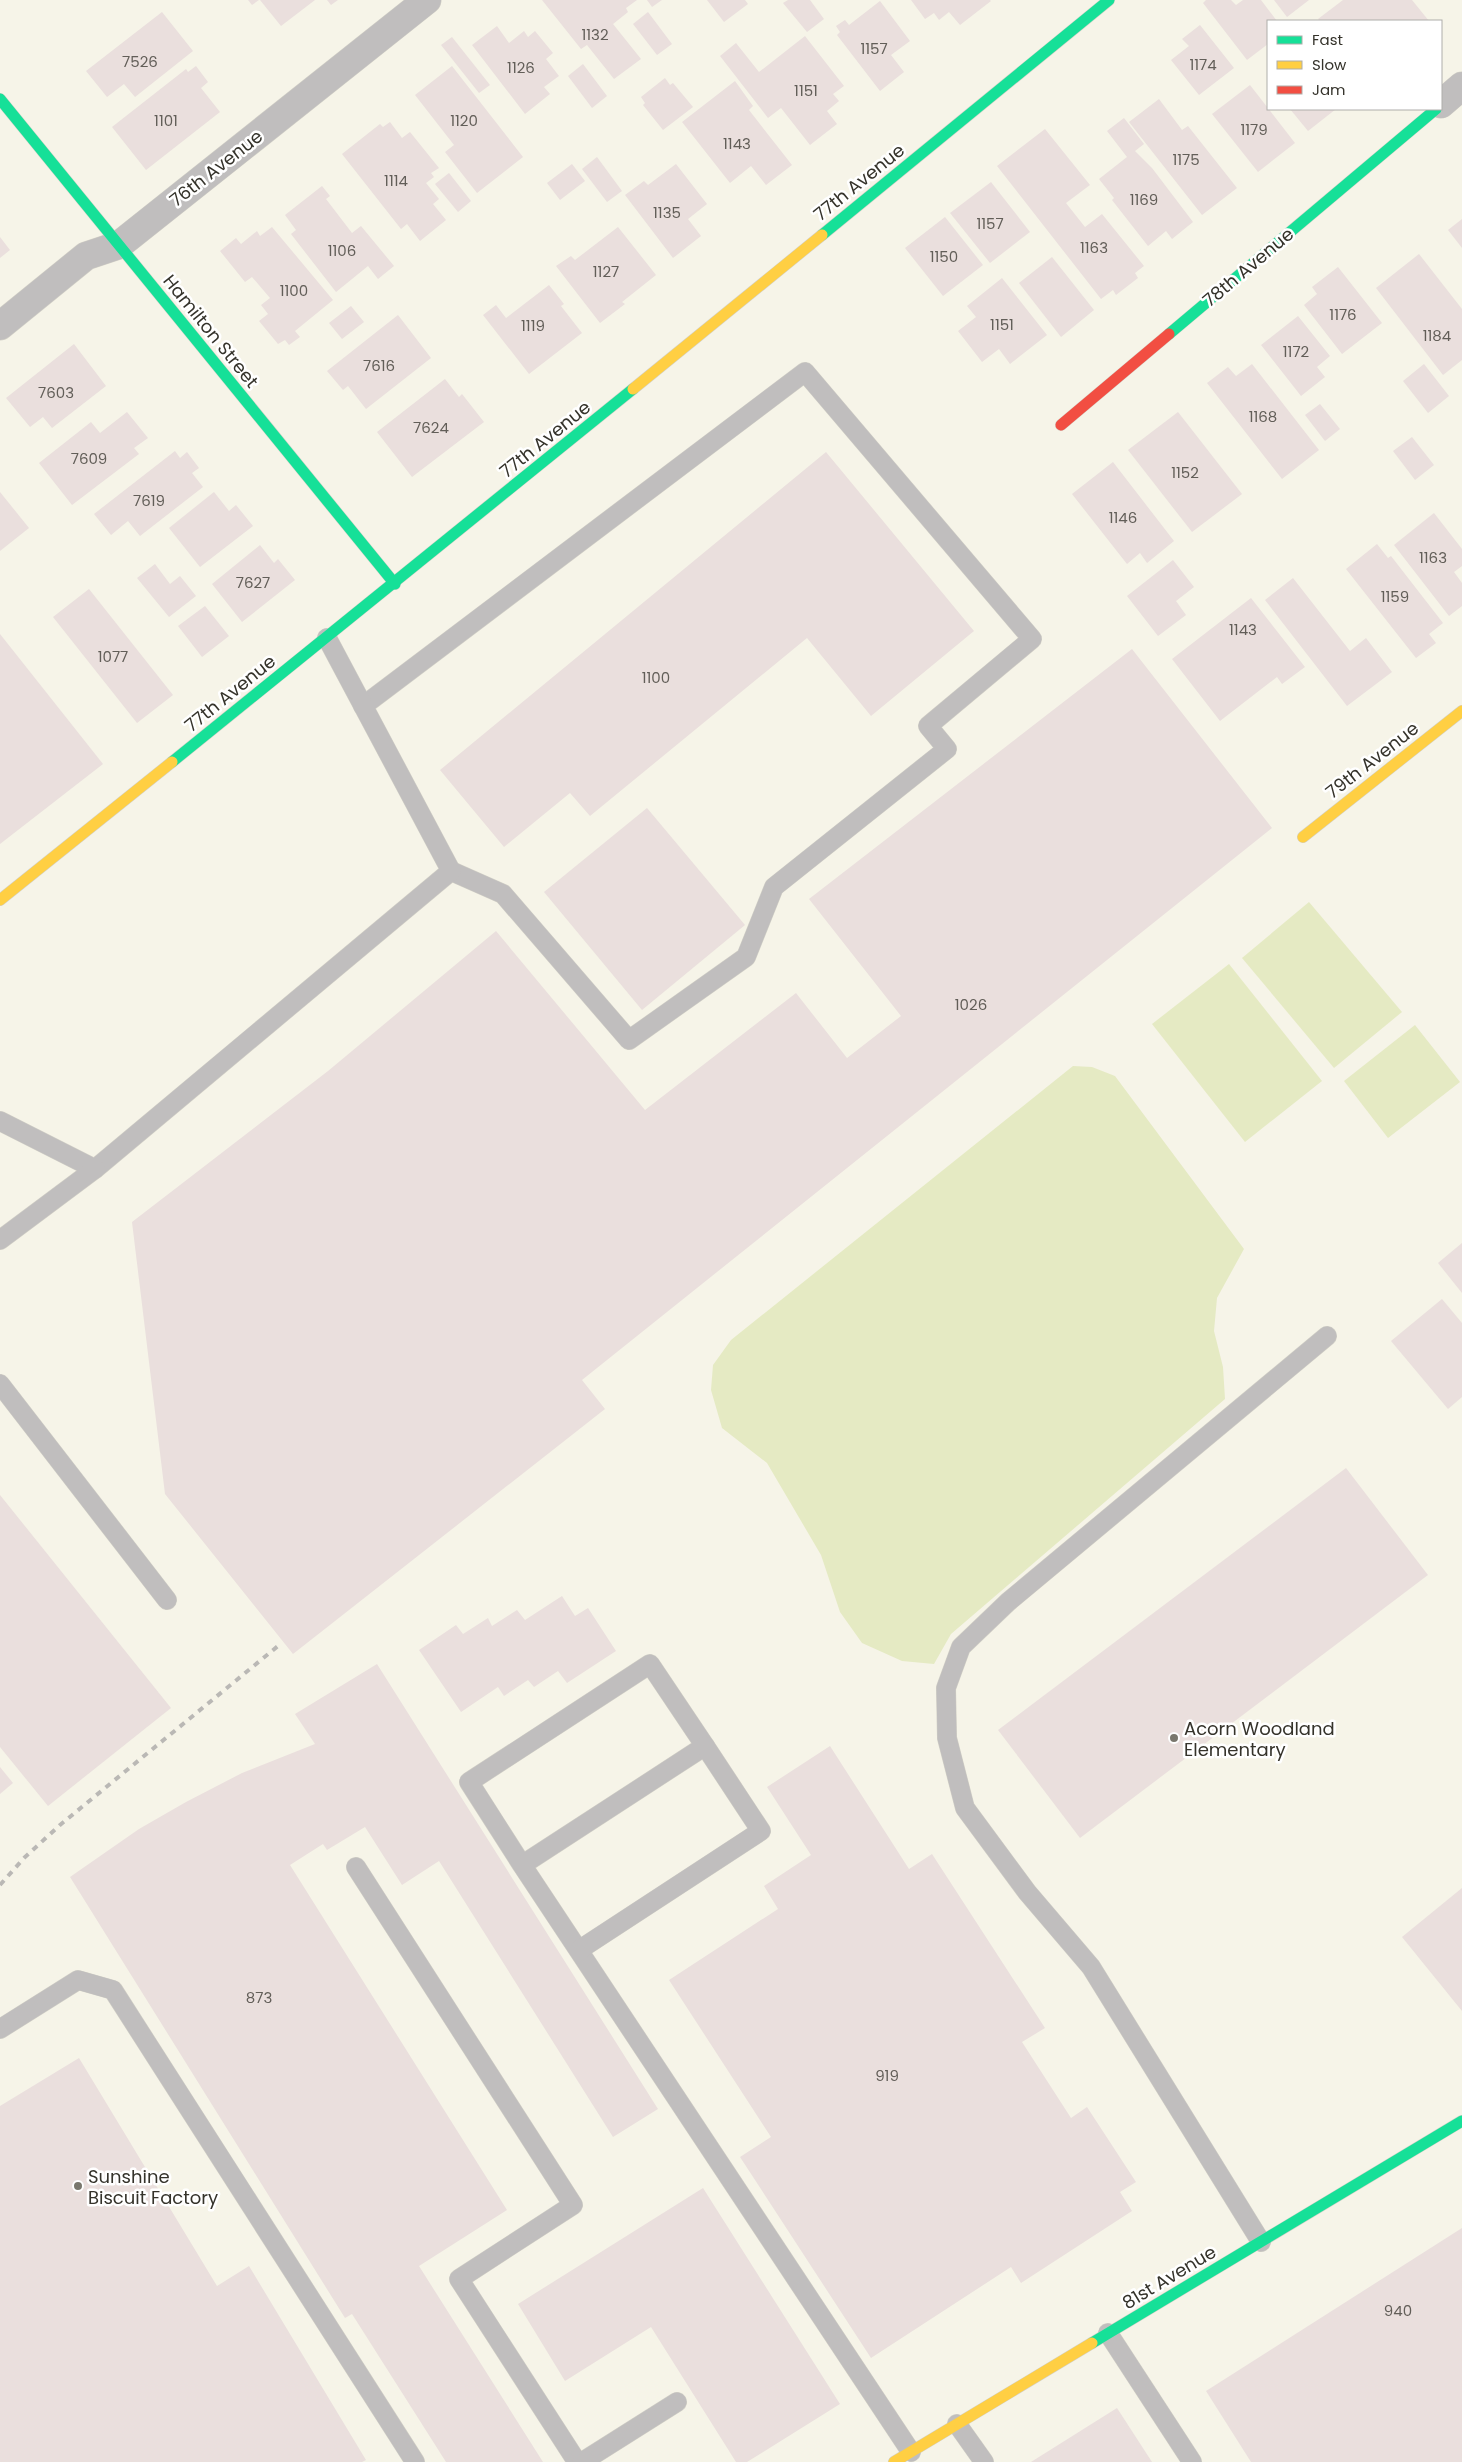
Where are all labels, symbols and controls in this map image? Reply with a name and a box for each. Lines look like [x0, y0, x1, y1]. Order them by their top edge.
legend [1267, 20, 1442, 110]
house number: 1132 [581, 24, 609, 45]
text: Fast [1312, 29, 1343, 50]
house number: 1157 [860, 38, 888, 59]
house number: 7526 [122, 51, 158, 72]
house number: 1174 [1189, 54, 1217, 75]
text: Slow [1312, 54, 1347, 75]
house number: 1126 [507, 57, 535, 78]
text: Jam [1312, 79, 1346, 100]
house number: 1151 [794, 80, 818, 101]
house number: 1101 [154, 110, 178, 131]
house number: 1120 [450, 110, 478, 131]
house number: 1179 [1240, 119, 1268, 140]
street label: 76th Avenue [164, 124, 268, 212]
house number: 1143 [723, 133, 751, 154]
street label: 77th Avenue [808, 138, 910, 226]
house number: 1175 [1172, 149, 1200, 170]
house number: 1114 [384, 170, 408, 191]
house number: 1169 [1130, 189, 1158, 210]
house number: 1135 [653, 202, 681, 223]
house number: 1157 [976, 213, 1004, 234]
street label: 78th Avenue [1197, 222, 1299, 312]
house number: 1163 [1080, 237, 1108, 258]
house number: 1106 [328, 240, 356, 261]
house number: 1150 [930, 246, 958, 267]
house number: 1127 [593, 261, 619, 282]
street label: Hamilton Street [158, 269, 264, 393]
house number: 1100 [280, 280, 308, 301]
house number: 1176 [1329, 304, 1357, 325]
house number: 1151 [990, 314, 1014, 335]
house number: 1119 [521, 315, 545, 336]
house number: 1184 [1423, 325, 1451, 346]
house number: 1172 [1283, 341, 1309, 362]
house number: 7616 [363, 355, 395, 376]
house number: 7603 [38, 382, 74, 403]
street label: 77th Avenue [494, 395, 596, 483]
house number: 1168 [1249, 406, 1277, 427]
house number: 7624 [413, 417, 449, 438]
house number: 7609 [71, 448, 107, 469]
house number: 1152 [1171, 462, 1199, 483]
house number: 7619 [133, 490, 165, 511]
house number: 1146 [1109, 507, 1137, 528]
house number: 1163 [1419, 547, 1447, 568]
house number: 7627 [236, 572, 270, 593]
house number: 1159 [1381, 586, 1409, 607]
house number: 1143 [1229, 619, 1257, 640]
house number: 1077 [98, 646, 128, 667]
street label: 77th Avenue [179, 649, 281, 737]
house number: 1100 [642, 667, 670, 688]
street label: 79th Avenue [1320, 716, 1424, 804]
house number: 1026 [955, 994, 987, 1015]
place label: Acorn Woodland Elementary [1184, 1716, 1335, 1762]
marker: Acorn Woodland Elementary [1168, 1732, 1180, 1744]
house number: 873 [246, 1987, 272, 2008]
house number: 919 [875, 2065, 899, 2086]
place label: Sunshine Biscuit Factory [88, 2164, 218, 2210]
marker: Sunshine Biscuit Factory [72, 2180, 84, 2192]
street label: 81st Avenue [1117, 2239, 1221, 2315]
house number: 940 [1384, 2300, 1412, 2321]

